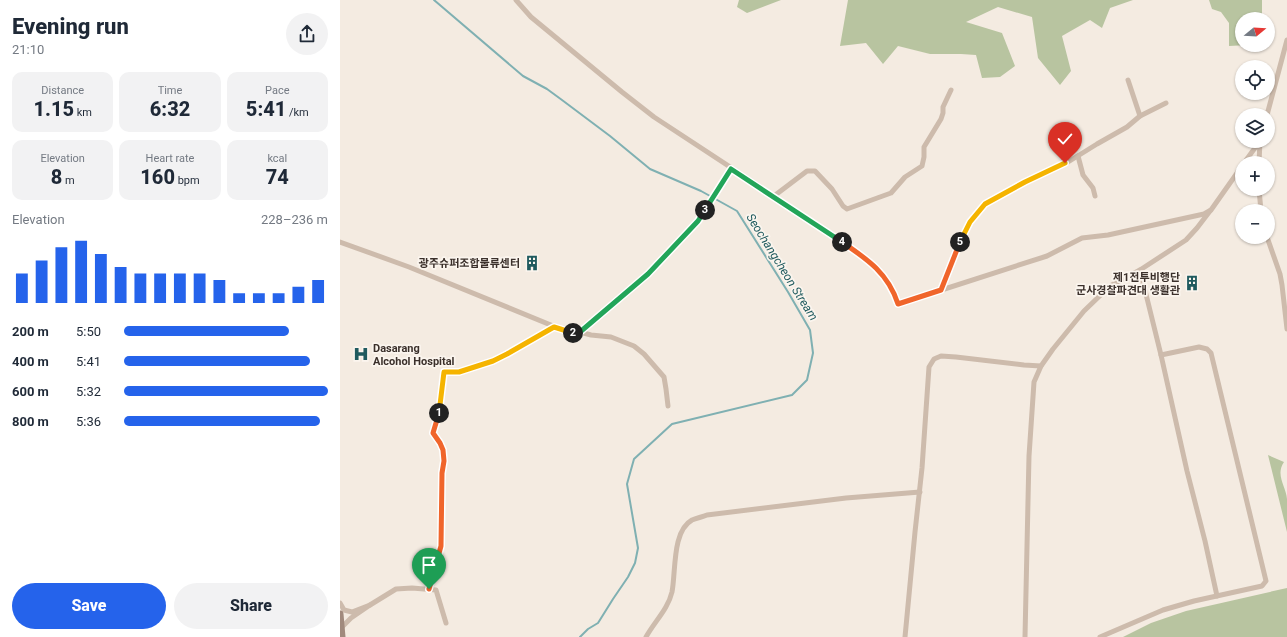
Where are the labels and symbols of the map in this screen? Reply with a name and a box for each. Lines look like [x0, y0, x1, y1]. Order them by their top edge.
north arrow [1235, 12, 1275, 52]
pin [1048, 122, 1082, 163]
pin: 3 [695, 200, 715, 220]
water label: Seochangcheon Stream [743, 211, 821, 323]
pin: 4 [832, 232, 852, 252]
pin: 5 [950, 232, 970, 252]
building icon: 광주슈퍼조합물류센터 [523, 254, 541, 272]
place label: 광주슈퍼조합물류센터 [419, 257, 520, 270]
place label: 제1전투비행단 군사경찰파견대 생활관 [1076, 271, 1180, 297]
building icon: 제1전투비행단 군사경찰파견대 생활관 [1183, 274, 1201, 292]
pin: 2 [563, 323, 583, 343]
place label: Dasarang Alcohol Hospital [373, 342, 455, 368]
hospital icon: Dasarang Alcohol Hospital [352, 345, 370, 363]
pin: 1 [429, 403, 449, 423]
pin [412, 548, 446, 589]

